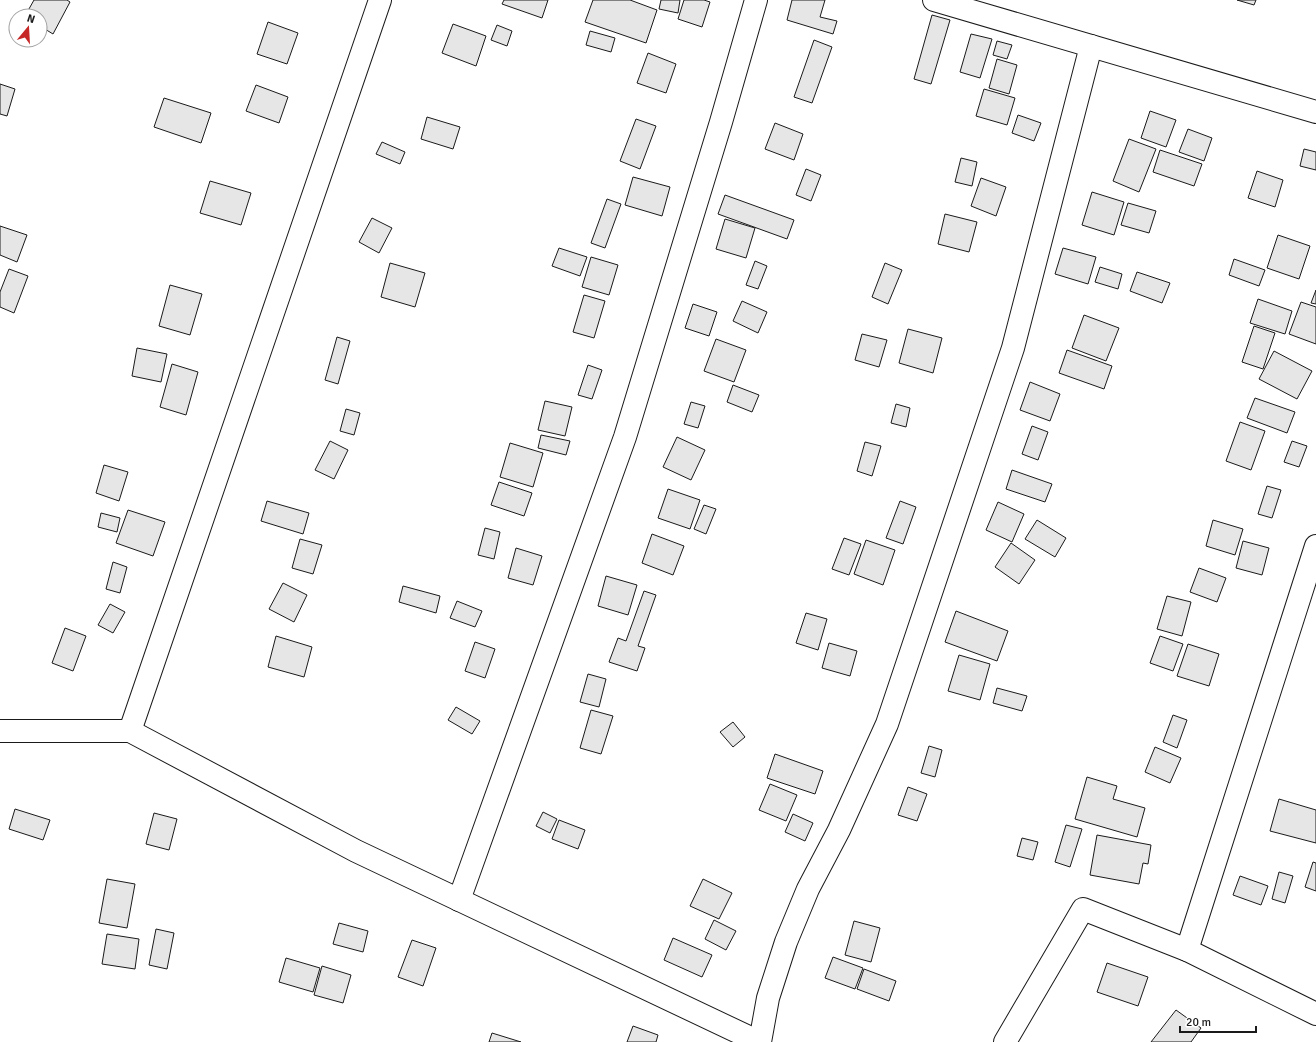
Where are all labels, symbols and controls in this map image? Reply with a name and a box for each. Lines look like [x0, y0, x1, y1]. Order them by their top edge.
north arrow [8, 8, 48, 48]
text: N [25, 12, 37, 26]
scale bar [1180, 1008, 1256, 1034]
text: 20 m [1186, 1015, 1211, 1030]

